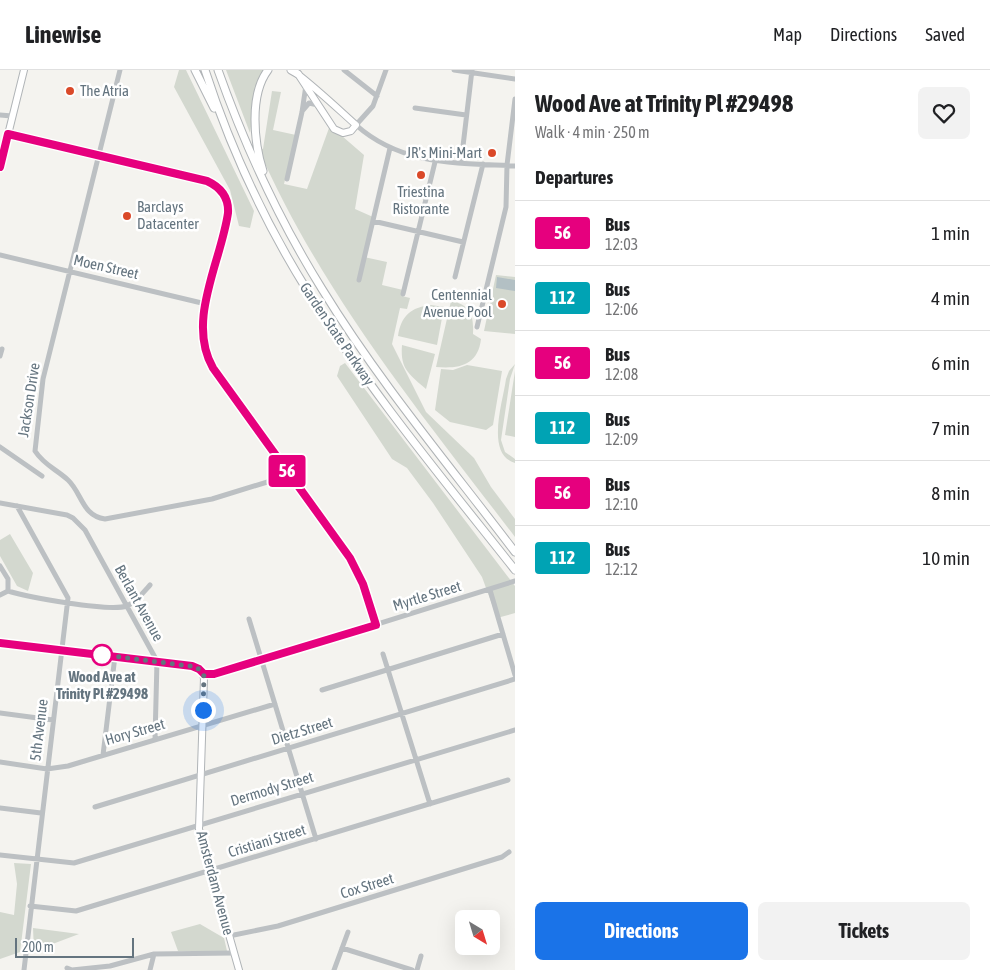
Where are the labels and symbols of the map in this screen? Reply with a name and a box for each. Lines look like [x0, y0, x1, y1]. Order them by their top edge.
place label: The Atria [80, 82, 129, 99]
marker: The Atria [64, 85, 76, 97]
place label: JR's Mini-Mart [406, 144, 482, 161]
marker: JR's Mini-Mart [486, 147, 498, 159]
marker: Triestina Ristorante [415, 169, 427, 181]
place label: Triestina Ristorante [393, 183, 450, 217]
place label: Barclays Datacenter [137, 198, 199, 232]
marker: Barclays Datacenter [121, 210, 133, 222]
street label: Moen Street [72, 251, 140, 282]
street label: Garden State Parkway [297, 279, 378, 388]
place label: Centennial Avenue Pool [423, 286, 492, 320]
marker: Centennial Avenue Pool [496, 298, 508, 310]
street label: Jackson Drive [14, 362, 43, 438]
line badge: 56 [264, 455, 310, 487]
street label: Berlant Avenue [112, 562, 167, 644]
street label: Myrtle Street [391, 577, 463, 614]
marker: Wood Ave at Trinity Pl #29498 [91, 644, 113, 666]
place label: Wood Ave at Trinity Pl #29498 [56, 668, 148, 702]
street label: 5th Avenue [26, 698, 51, 762]
your location [191, 698, 216, 723]
street label: Dietz Street [269, 713, 335, 748]
street label: Hory Street [103, 715, 167, 748]
street label: Dermody Street [228, 768, 315, 809]
street label: Cristiani Street [226, 821, 308, 860]
street label: Amsterdam Avenue [193, 829, 238, 937]
street label: Cox Street [338, 869, 395, 902]
north arrow [455, 910, 500, 955]
scale bar [15, 935, 134, 958]

